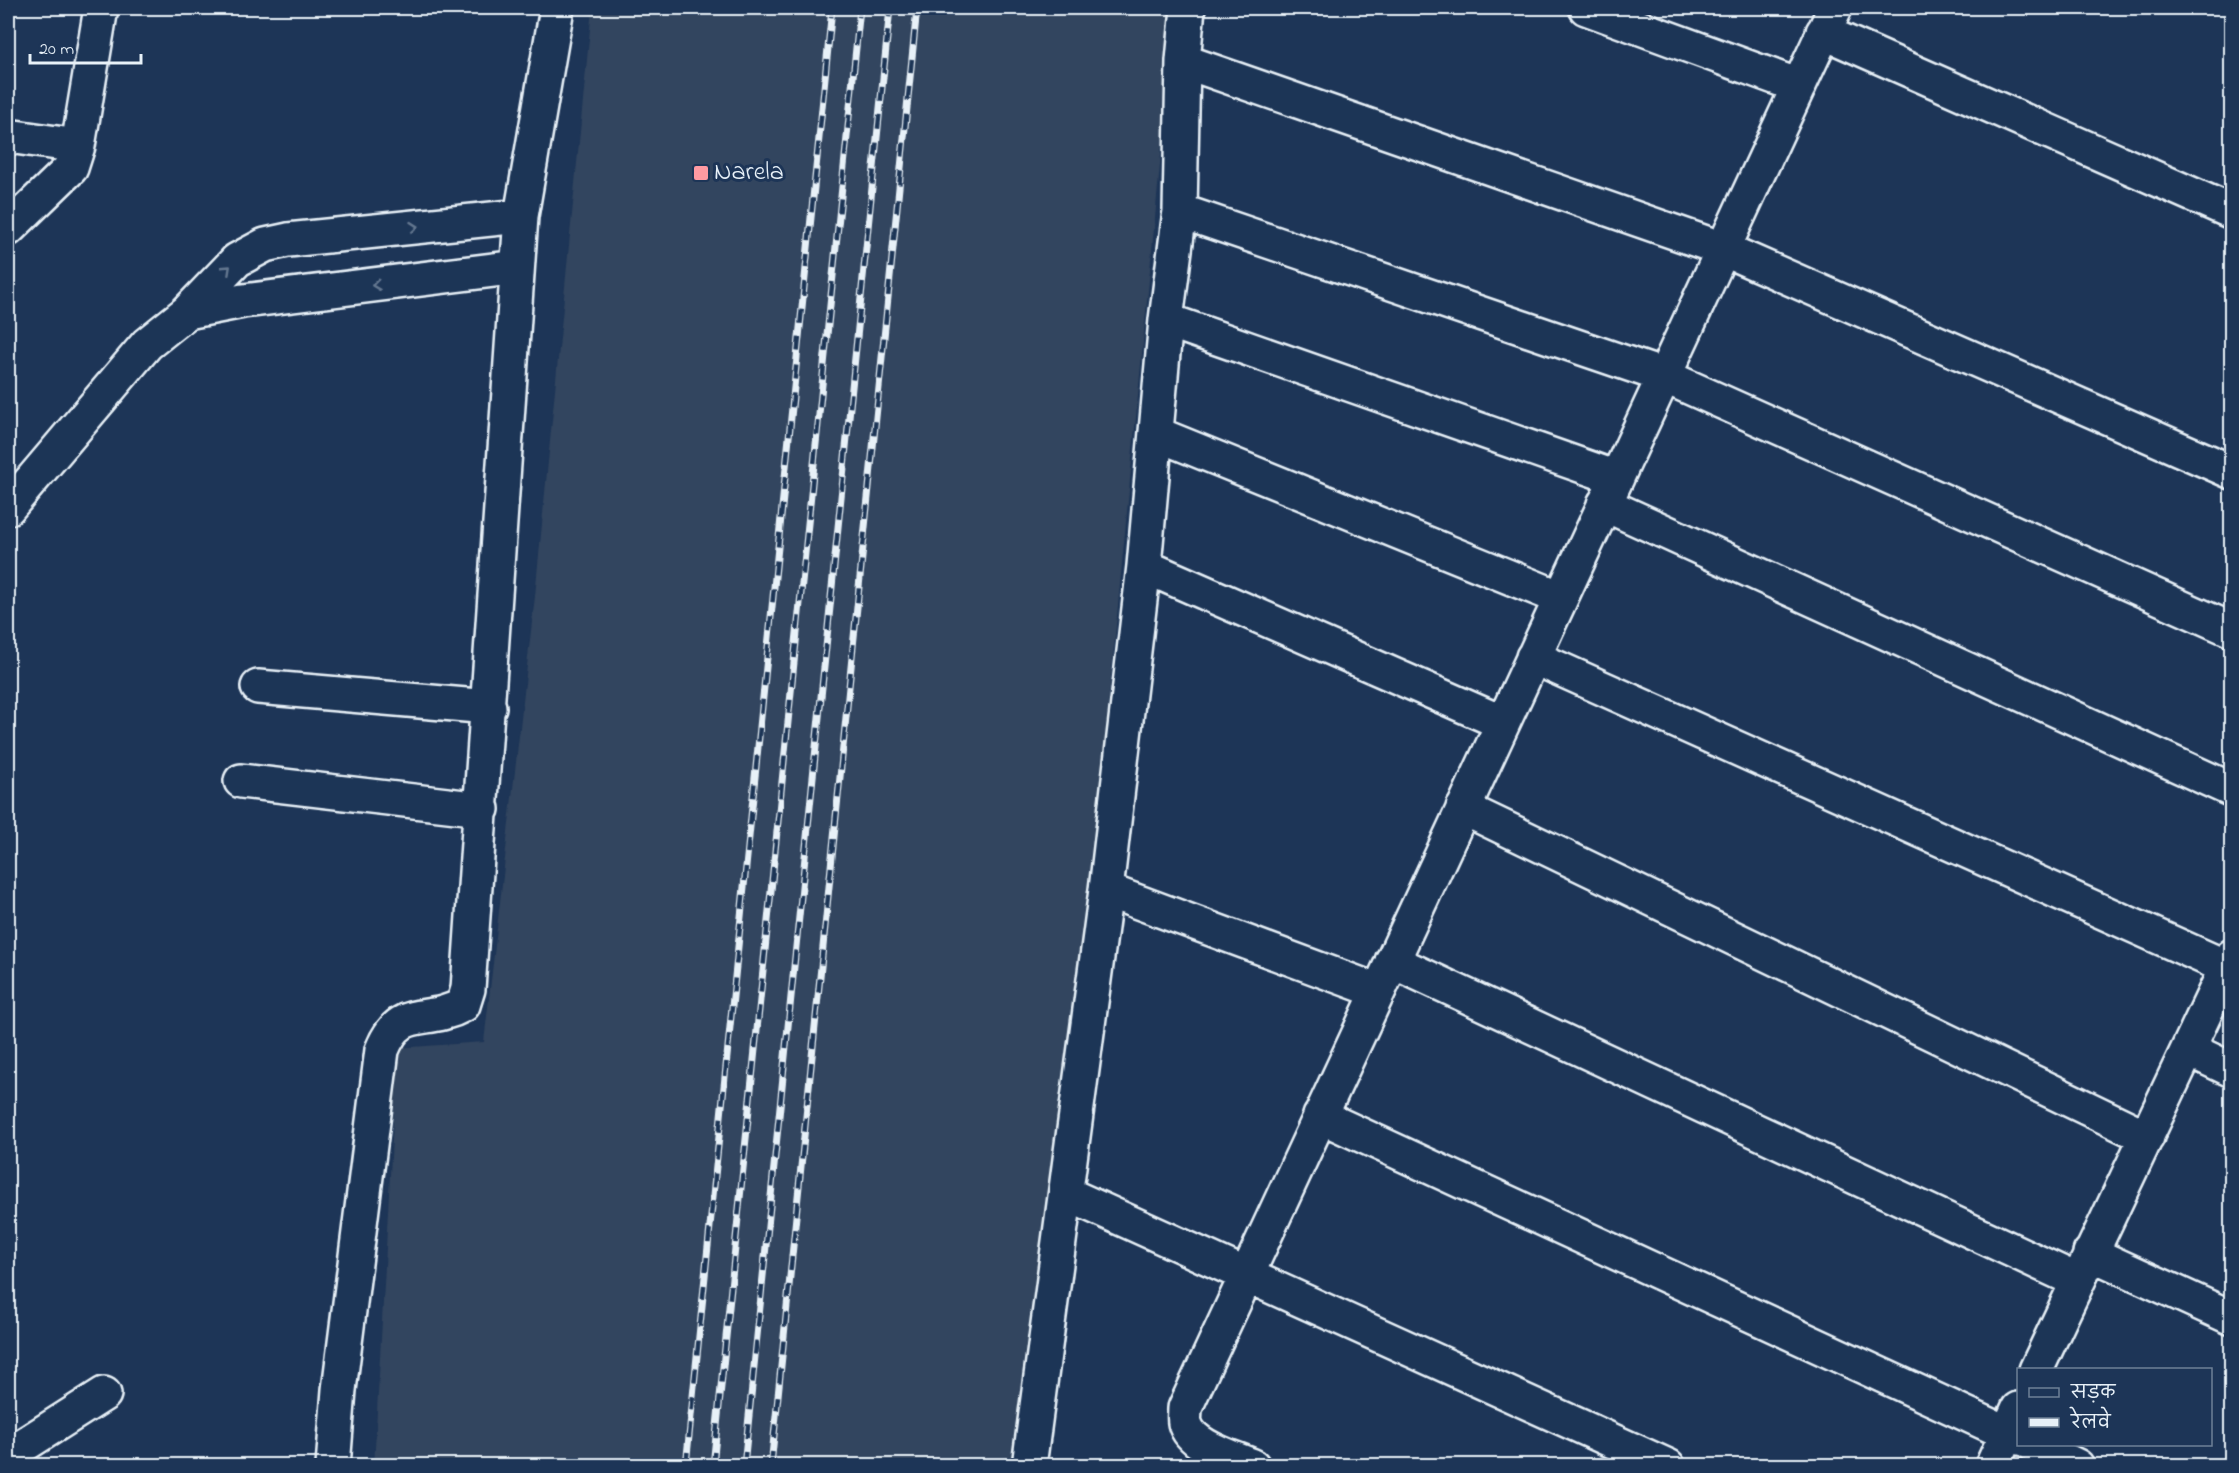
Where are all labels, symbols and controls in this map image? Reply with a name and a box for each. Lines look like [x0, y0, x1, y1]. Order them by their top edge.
scale bar [30, 27, 141, 65]
text: 20 m [39, 37, 74, 63]
place label: Narela [714, 154, 784, 192]
marker: Narela [692, 164, 710, 182]
one-way arrow [409, 222, 418, 234]
one-way arrow [220, 265, 231, 276]
one-way arrow [371, 278, 380, 291]
legend [2017, 1368, 2212, 1446]
text: सड़क [2070, 1381, 2116, 1407]
text: रेलवे [2069, 1406, 2112, 1437]

